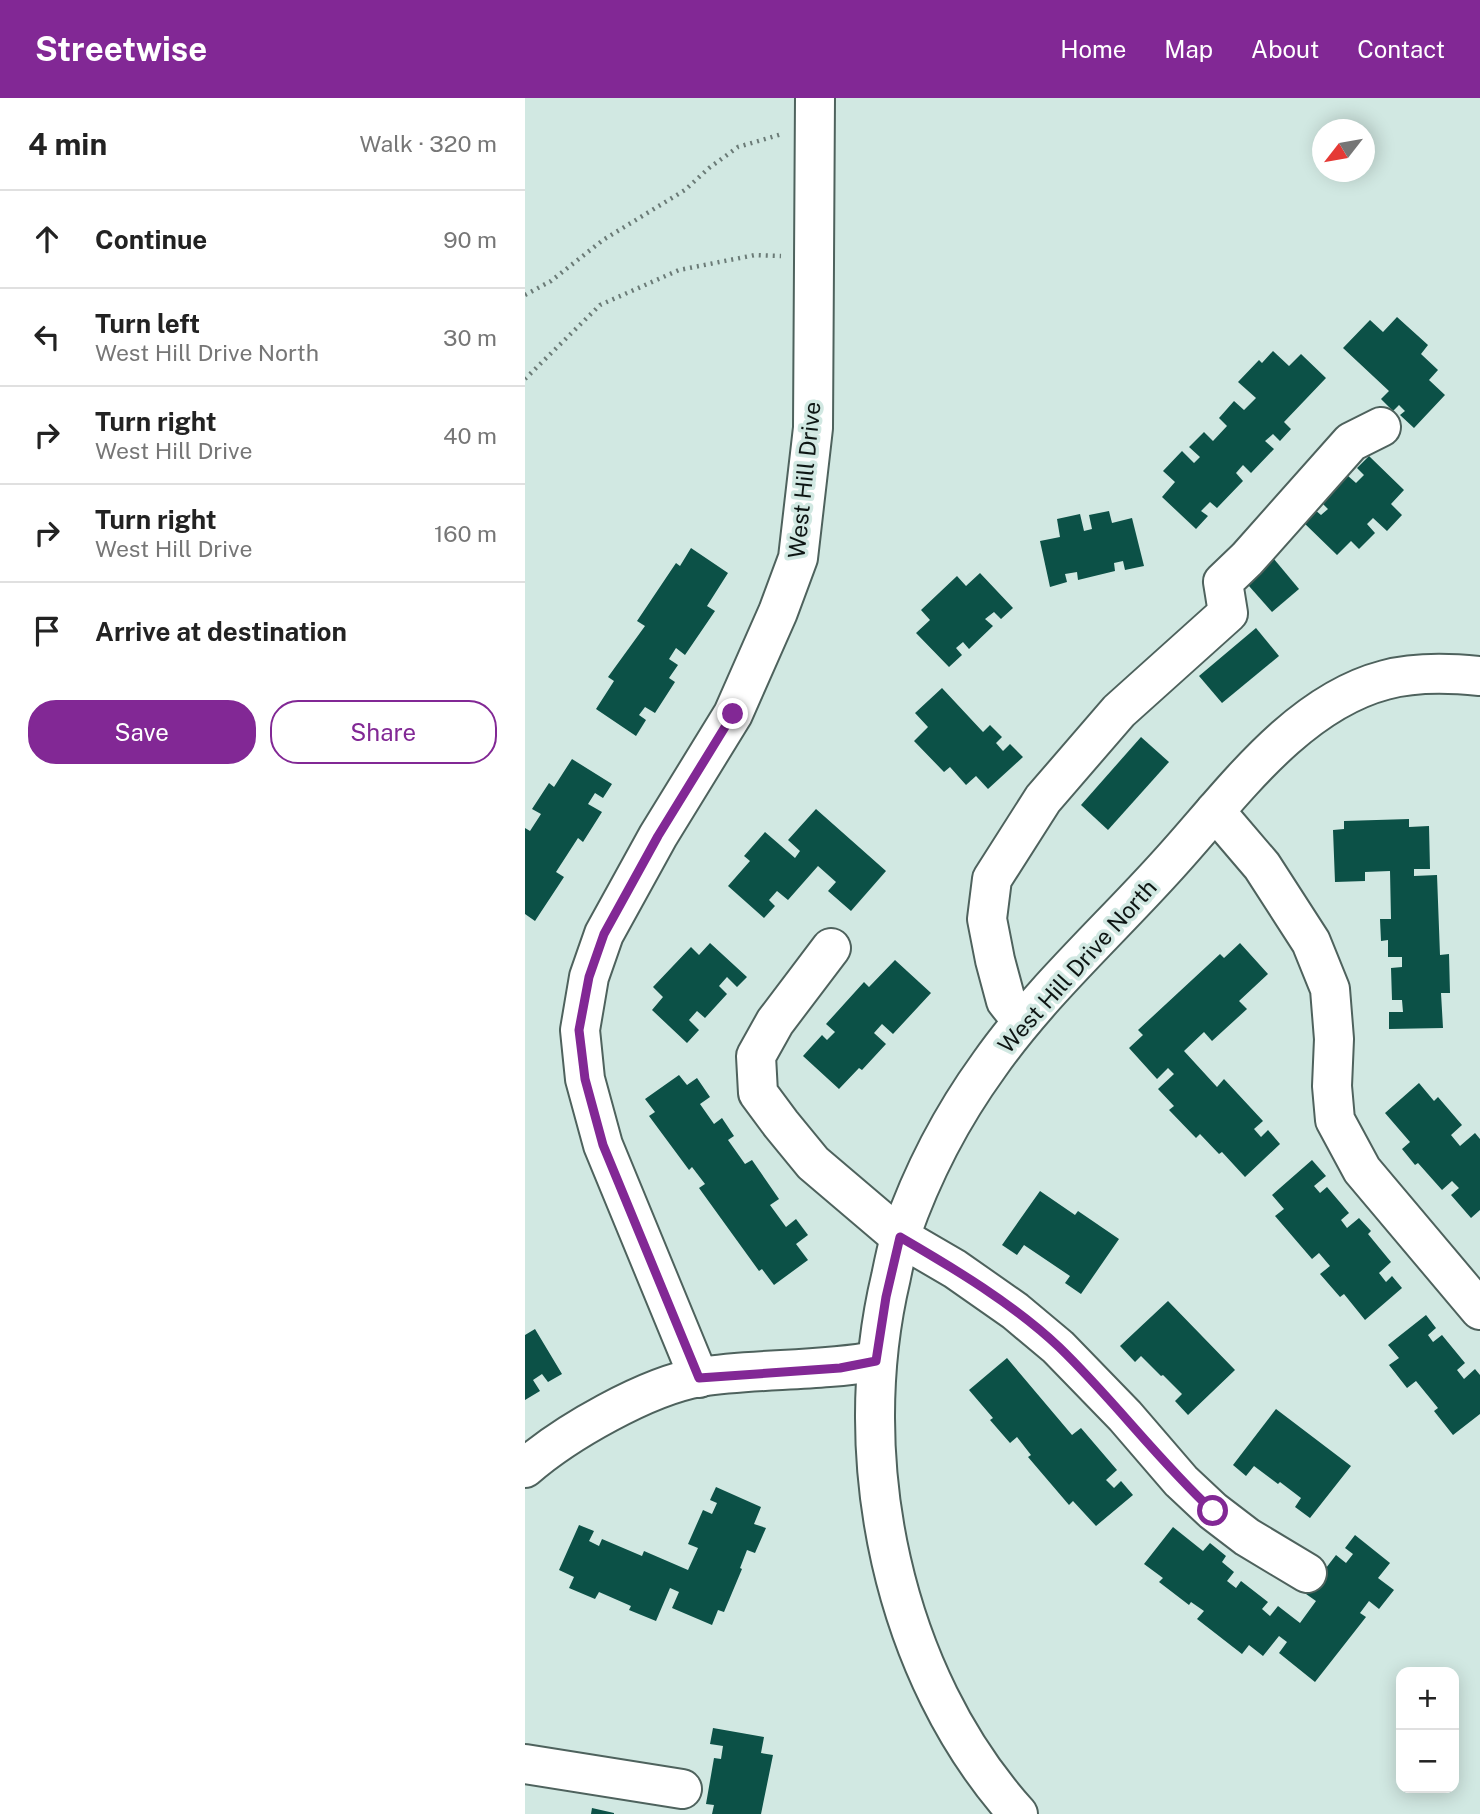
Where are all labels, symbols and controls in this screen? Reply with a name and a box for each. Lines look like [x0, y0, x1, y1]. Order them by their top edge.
text: Streetwise [35, 30, 207, 68]
text: Home [1060, 35, 1126, 63]
text: Map [1164, 35, 1213, 63]
text: About [1251, 35, 1319, 63]
text: Contact [1357, 35, 1445, 63]
north arrow [1312, 119, 1375, 182]
text: 4 min [28, 126, 107, 162]
text: Walk · 320 m [360, 130, 497, 157]
icon: ahead [28, 220, 66, 258]
text: Continue [95, 224, 207, 255]
text: 90 m [443, 226, 497, 253]
text: Turn left [95, 308, 200, 339]
icon: left [28, 318, 66, 356]
text: 30 m [443, 324, 497, 351]
text: West Hill Drive North [95, 339, 319, 366]
street label: West Hill Drive [782, 400, 826, 560]
text: Turn right [95, 406, 217, 437]
icon: right [28, 416, 66, 454]
text: 40 m [443, 422, 497, 449]
text: West Hill Drive [95, 437, 252, 464]
text: Turn right [95, 504, 217, 535]
icon: right [28, 514, 66, 552]
text: 160 m [434, 520, 497, 547]
text: West Hill Drive [95, 535, 252, 562]
icon: arrive [28, 612, 66, 650]
text: Arrive at destination [95, 616, 347, 647]
route end [717, 698, 748, 729]
button: Save [28, 700, 256, 764]
button: Share [270, 700, 497, 764]
street label: West Hill Drive North [992, 874, 1162, 1058]
route start [1197, 1495, 1228, 1526]
map controls [1396, 1667, 1459, 1793]
button: + [1396, 1667, 1459, 1730]
button: − [1396, 1730, 1459, 1793]

